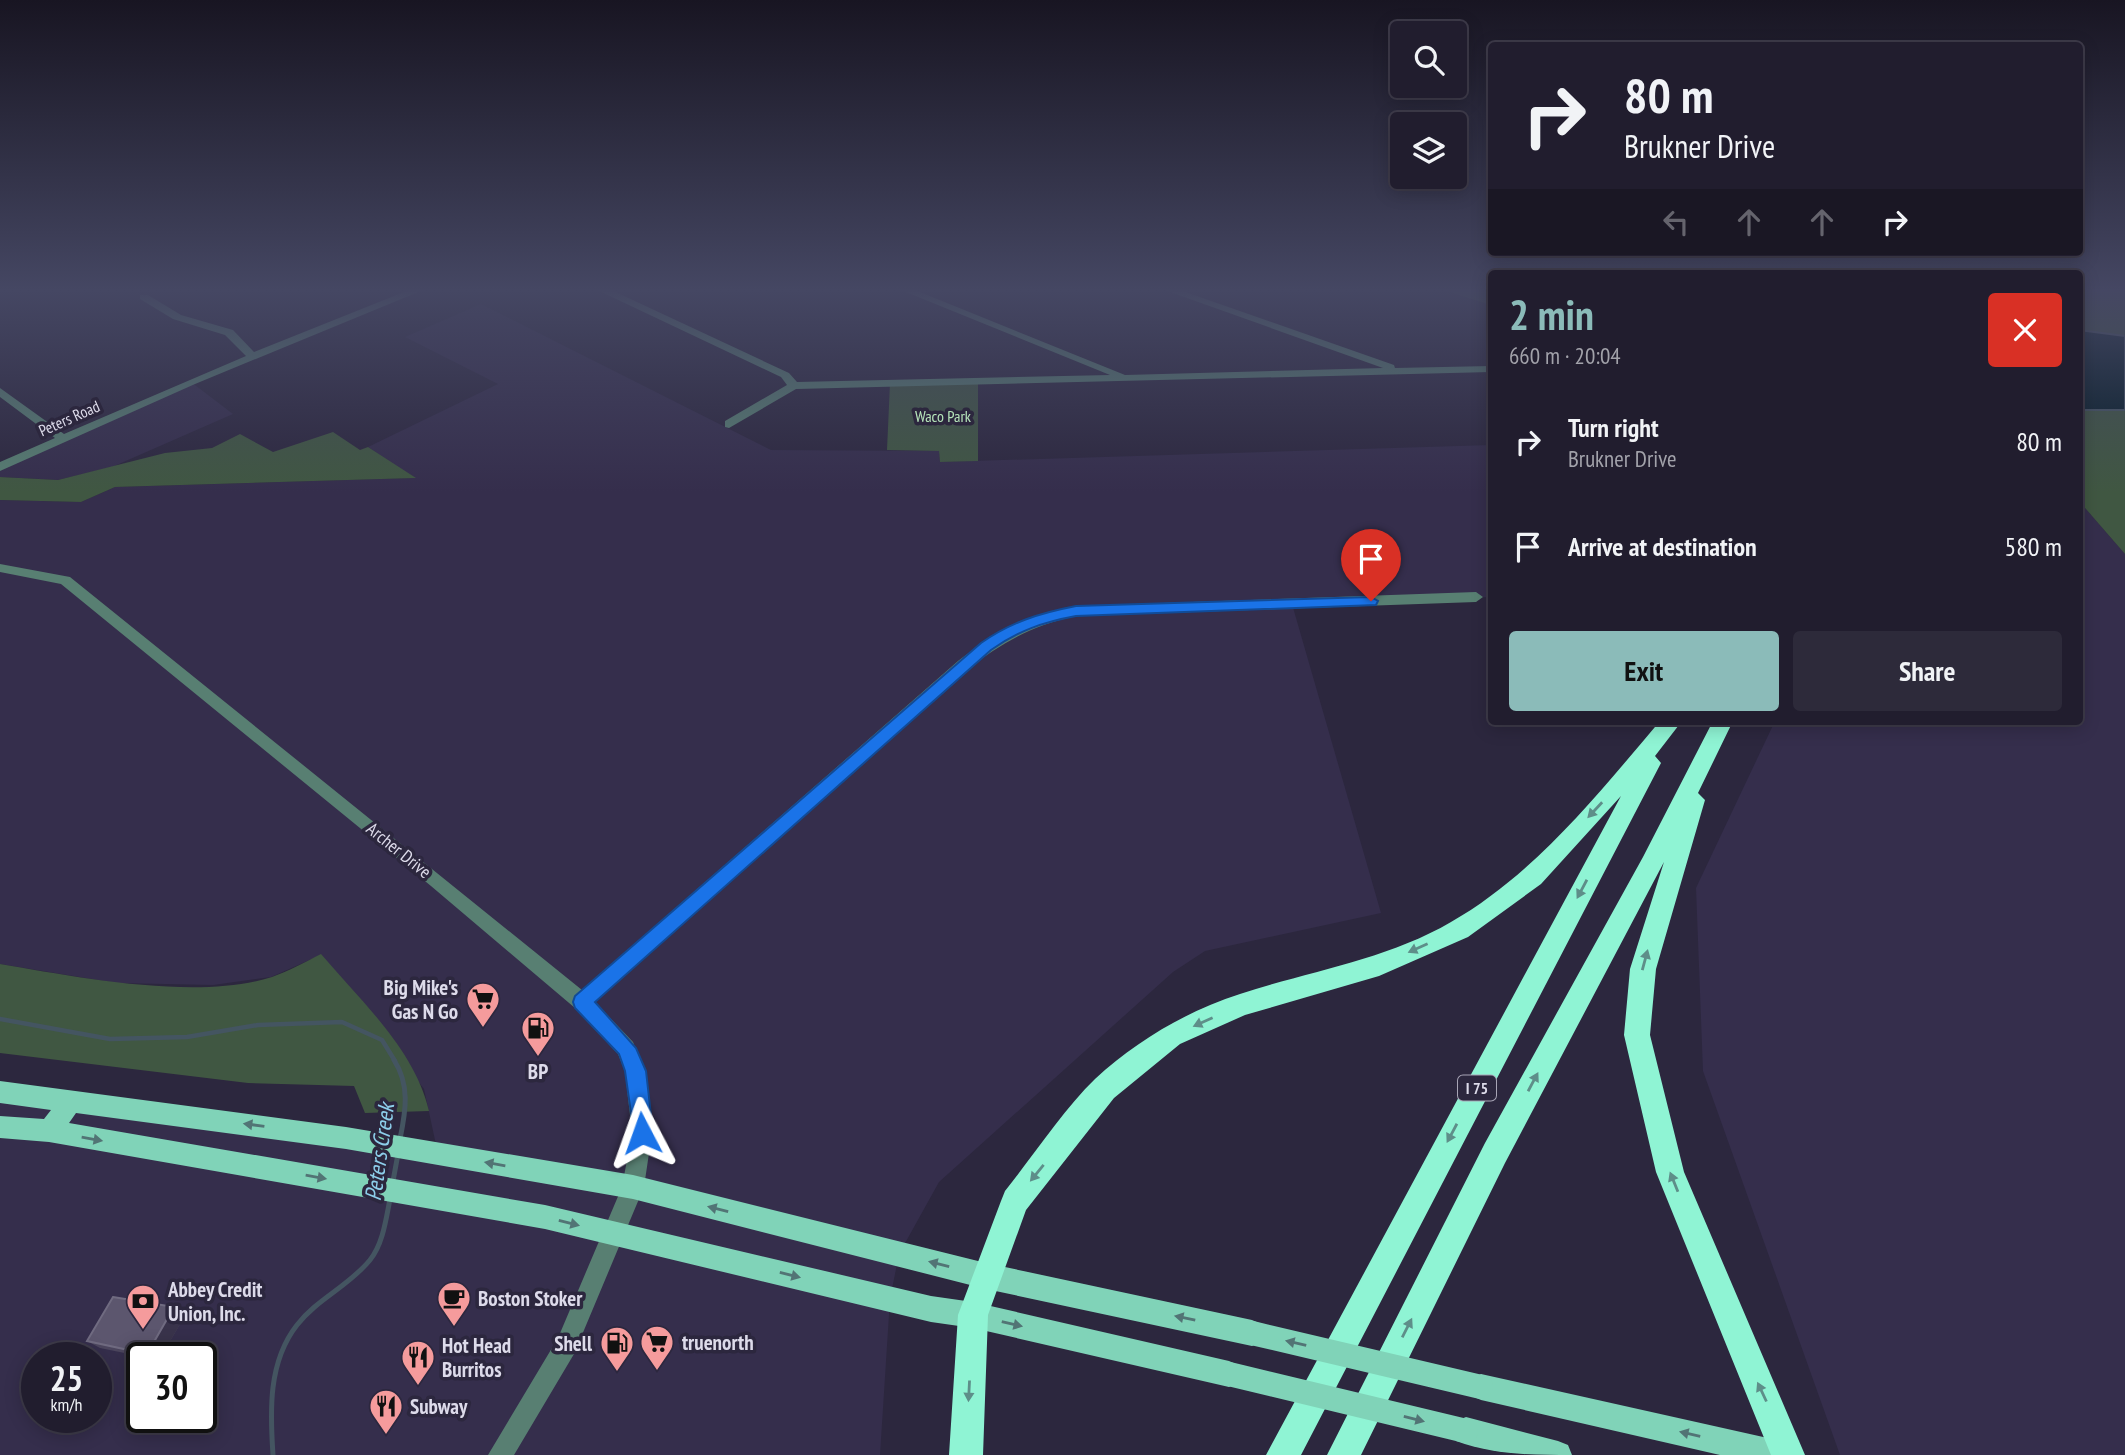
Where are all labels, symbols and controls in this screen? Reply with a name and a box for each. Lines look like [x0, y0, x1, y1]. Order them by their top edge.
map controls [1390, 21, 1467, 189]
button: search [1390, 21, 1467, 98]
text: 80 m [1624, 63, 1713, 127]
icon: right [1509, 70, 1600, 161]
button: layers [1390, 112, 1467, 189]
text: Brukner Drive [1624, 125, 1775, 167]
icon: left [1657, 203, 1695, 241]
icon: ahead [1730, 203, 1768, 241]
icon: ahead [1803, 203, 1841, 241]
icon: right [1876, 203, 1914, 241]
text: 2 min [1509, 287, 1594, 342]
button: close [1988, 293, 2062, 367]
text: 660 m · 20:04 [1509, 341, 1621, 370]
street label: Peters Road [35, 396, 103, 440]
park label: Waco Park [915, 406, 972, 426]
text: Turn right [1568, 411, 1659, 444]
icon: right [1509, 423, 1547, 461]
text: 80 m [2016, 425, 2062, 458]
text: Brukner Drive [1568, 444, 1677, 473]
icon: arrive [1509, 528, 1547, 566]
pin [1341, 529, 1401, 601]
text: Arrive at destination [1568, 530, 1757, 563]
text: 580 m [2004, 530, 2062, 563]
icon: arrive [1352, 540, 1390, 578]
button: Exit [1509, 631, 1779, 711]
button: Share [1793, 631, 2062, 711]
one-way arrow [1588, 801, 1604, 818]
street label: Archer Drive [362, 817, 436, 883]
one-way arrow [1576, 879, 1588, 899]
one-way arrow [1408, 942, 1428, 954]
one-way arrow [1640, 949, 1651, 971]
place label: Big Mike's Gas N Go [384, 974, 458, 1025]
supermarket icon: Big Mike's Gas N Go [464, 980, 502, 1029]
fuel station icon: BP [519, 1009, 557, 1058]
one-way arrow [1193, 1016, 1213, 1028]
place label: BP [528, 1058, 548, 1085]
one-way arrow [1528, 1072, 1539, 1092]
road number: I 75 [1458, 1076, 1496, 1100]
position arrow [605, 1096, 679, 1170]
water label: Peters Creek [358, 1098, 401, 1203]
one-way arrow [243, 1120, 265, 1131]
one-way arrow [1447, 1124, 1459, 1144]
one-way arrow [81, 1133, 103, 1144]
one-way arrow [484, 1158, 506, 1169]
one-way arrow [1030, 1163, 1045, 1181]
one-way arrow [305, 1172, 327, 1183]
one-way arrow [1669, 1172, 1680, 1193]
one-way arrow [707, 1203, 729, 1214]
one-way arrow [558, 1218, 580, 1229]
one-way arrow [928, 1258, 950, 1269]
one-way arrow [780, 1270, 802, 1281]
place label: Abbey Credit Union, Inc. [167, 1276, 262, 1327]
cafe icon: Boston Stoker [435, 1279, 473, 1328]
bank icon: Abbey Credit Union, Inc. [124, 1282, 162, 1331]
place label: Boston Stoker [478, 1285, 583, 1312]
one-way arrow [1174, 1313, 1196, 1324]
one-way arrow [1402, 1318, 1413, 1338]
one-way arrow [1001, 1319, 1023, 1330]
supermarket icon: truenorth [638, 1323, 676, 1372]
fuel station icon: Shell [598, 1324, 636, 1373]
place label: truenorth [682, 1329, 754, 1356]
place label: Shell [554, 1330, 593, 1357]
place label: Hot Head Burritos [442, 1332, 511, 1383]
one-way arrow [1285, 1337, 1307, 1348]
restaurant icon: Hot Head Burritos [399, 1338, 437, 1387]
speed limit sign: 30 [126, 1342, 217, 1433]
text: 25 [50, 1355, 83, 1401]
one-way arrow [964, 1380, 975, 1402]
one-way arrow [1756, 1382, 1768, 1402]
restaurant icon: Subway [367, 1387, 405, 1436]
text: km/h [51, 1393, 82, 1416]
place label: Subway [410, 1393, 468, 1420]
one-way arrow [1403, 1414, 1425, 1425]
one-way arrow [1679, 1429, 1701, 1440]

